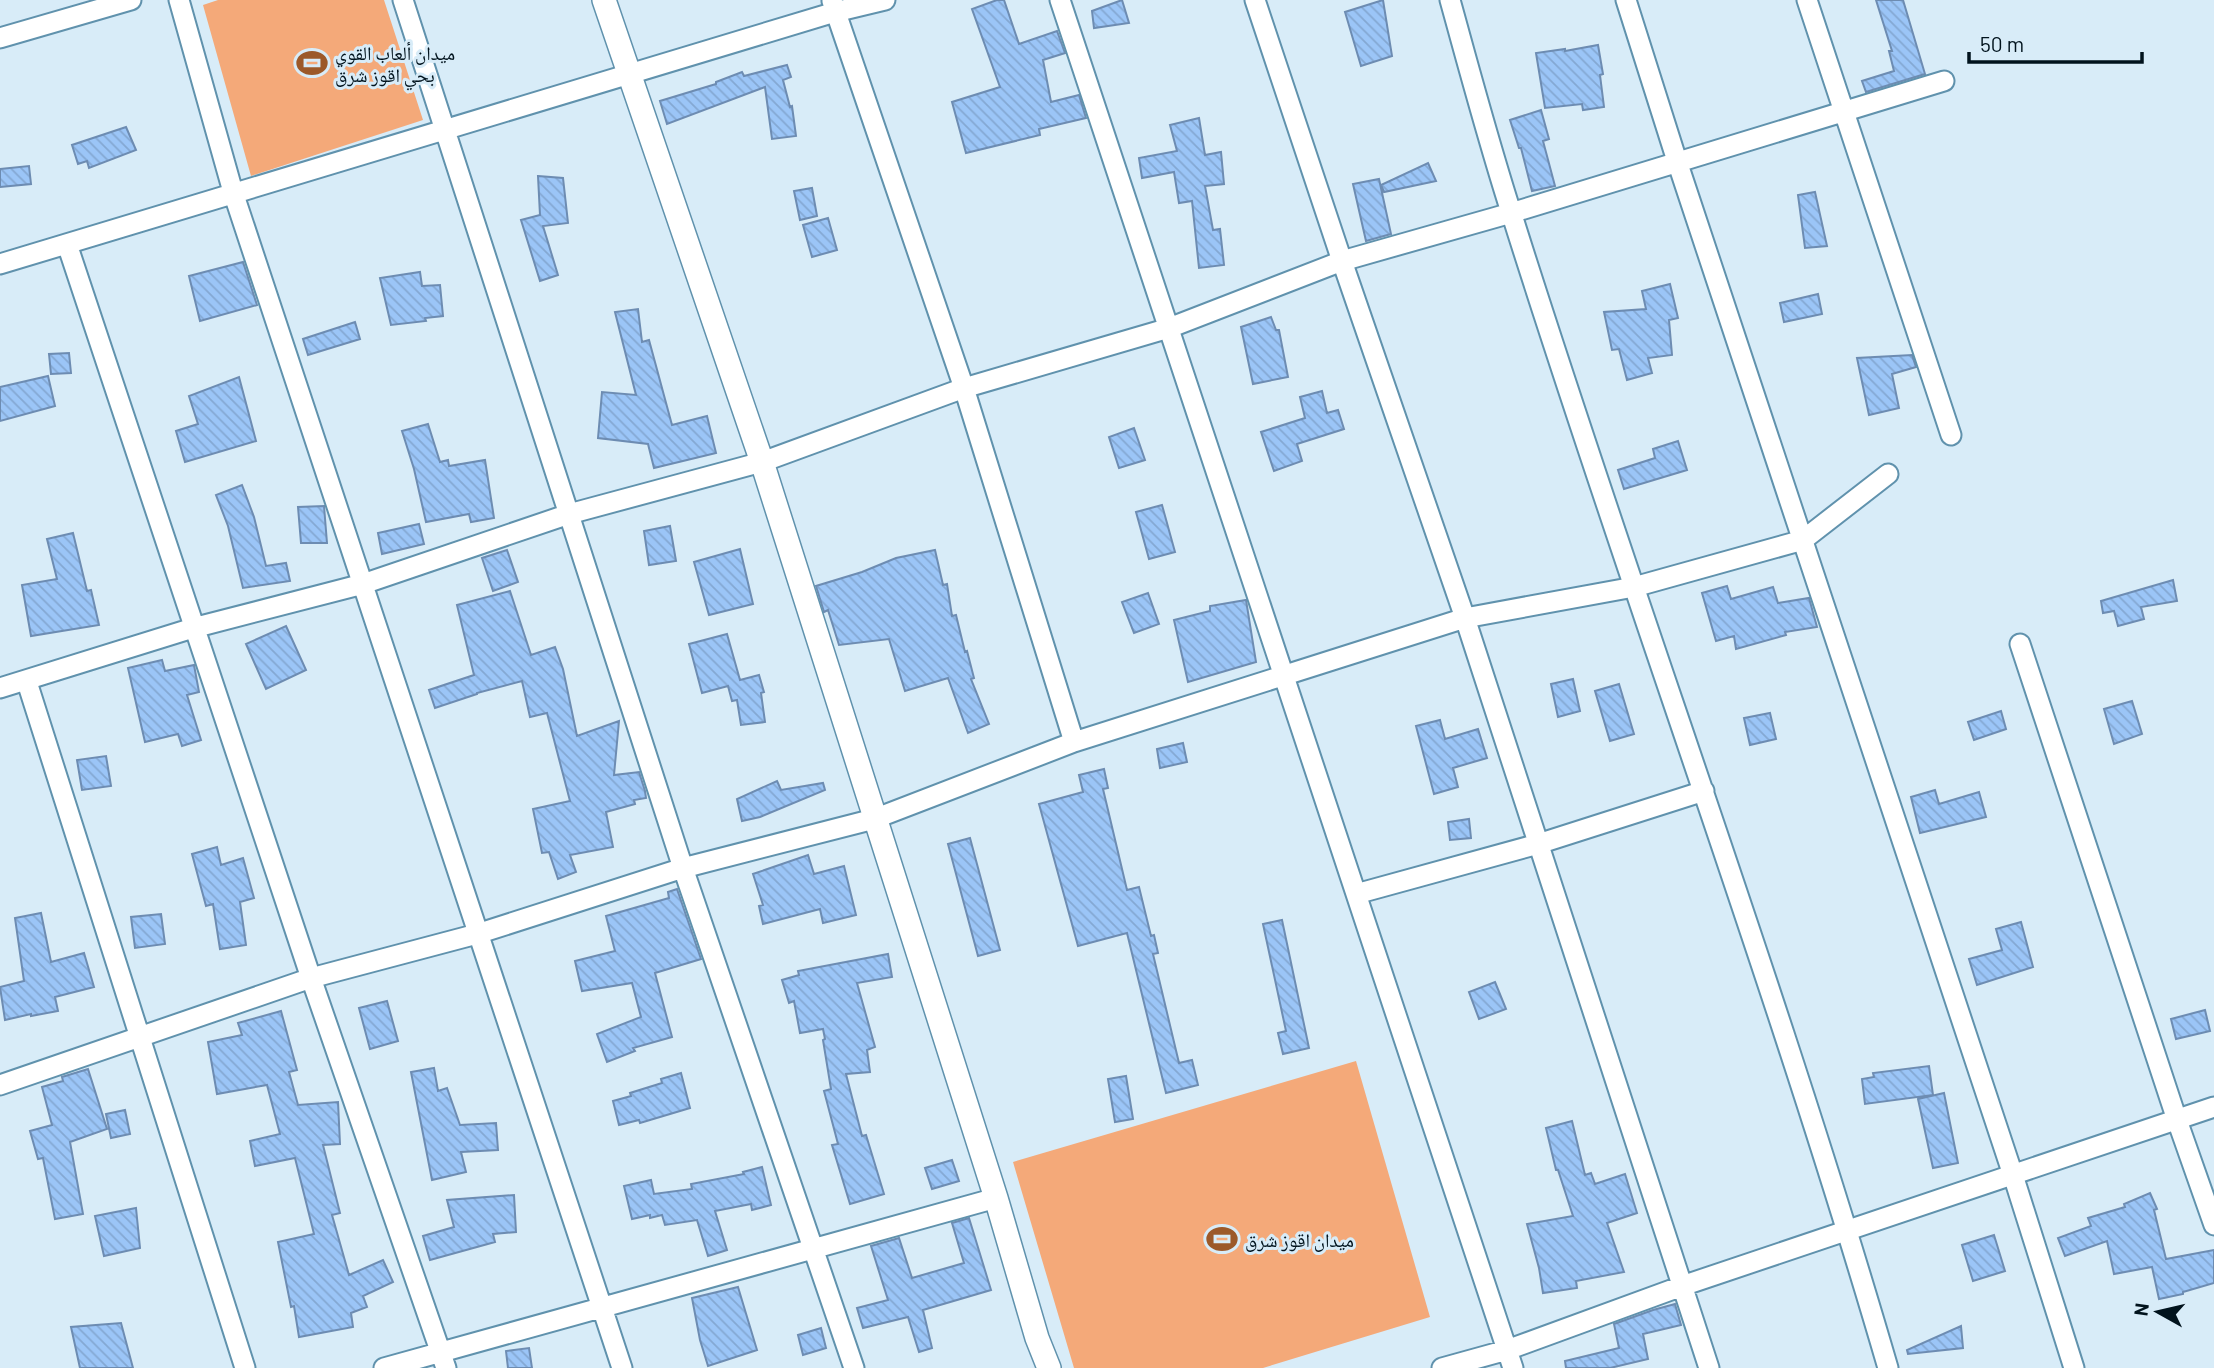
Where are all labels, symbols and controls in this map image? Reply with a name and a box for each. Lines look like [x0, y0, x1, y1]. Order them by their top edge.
scale bar [1969, 21, 2142, 65]
text: 50 m [1980, 31, 2024, 56]
place label: ميدان ألعاب القوي بحي اقوز شرق [335, 41, 455, 90]
sports icon: ميدان ألعاب القوي بحي اقوز شرق [295, 46, 329, 80]
sports icon: ميدان اقوز شرق [1205, 1222, 1239, 1256]
place label: ميدان اقوز شرق [1245, 1228, 1354, 1252]
north arrow [2123, 1277, 2193, 1347]
text: N [2128, 1302, 2153, 1317]

